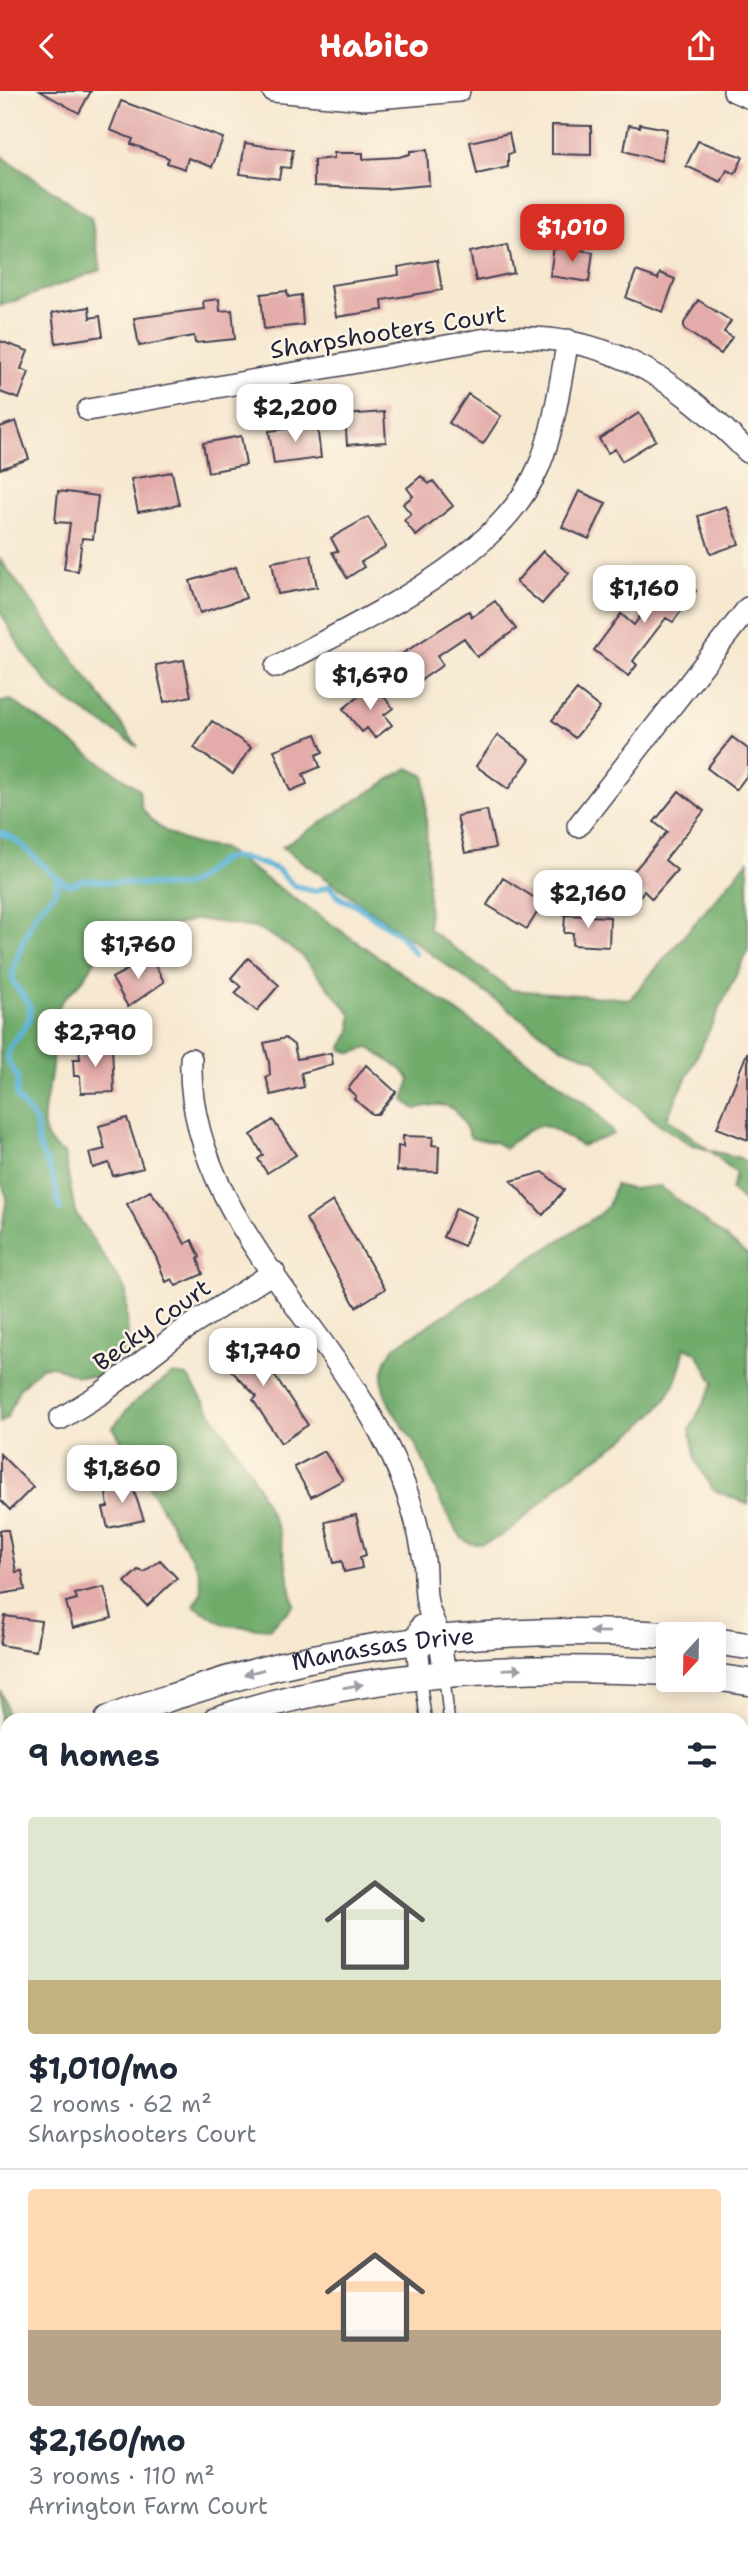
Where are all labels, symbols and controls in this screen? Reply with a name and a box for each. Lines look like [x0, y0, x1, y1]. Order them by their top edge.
text: Habito [319, 24, 429, 67]
icon: back [28, 27, 66, 65]
icon: share [682, 27, 720, 65]
pin: $1,010 [515, 205, 629, 264]
text: $1,010 [536, 212, 608, 242]
street label: Sharpshooters Court [268, 298, 508, 366]
pin: $2,200 [238, 385, 352, 444]
text: $2,200 [252, 392, 338, 422]
pin: $1,160 [587, 566, 701, 625]
text: $1,160 [609, 573, 679, 603]
pin: $1,670 [313, 653, 427, 712]
text: $1,670 [331, 660, 409, 690]
pin: $2,160 [531, 871, 645, 930]
text: $2,160 [549, 878, 627, 908]
pin: $1,760 [81, 921, 195, 981]
text: $1,760 [100, 929, 176, 959]
pin: $2,790 [38, 1009, 152, 1069]
text: $2,790 [53, 1017, 137, 1047]
street label: Becky Court [87, 1272, 217, 1378]
pin: $1,740 [206, 1329, 320, 1388]
text: $1,740 [225, 1336, 301, 1366]
pin: $1,860 [65, 1445, 179, 1505]
text: $1,860 [83, 1453, 161, 1483]
street label: Manassas Drive [289, 1620, 475, 1678]
north arrow [656, 1622, 726, 1692]
map controls [656, 1622, 726, 1692]
one-way arrow [589, 1626, 611, 1638]
one-way arrow [501, 1663, 523, 1674]
one-way arrow [243, 1667, 265, 1678]
one-way arrow [343, 1681, 365, 1692]
text: 9 homes [28, 1735, 160, 1776]
icon: filters [683, 1736, 721, 1774]
icon: home [312, 1862, 438, 1988]
text: $1,010/mo [28, 2048, 178, 2089]
text: 2 rooms · 62 m² [28, 2089, 212, 2119]
text: Sharpshooters Court [28, 2119, 257, 2149]
icon: home [312, 2234, 438, 2360]
text: $2,160/mo [28, 2420, 186, 2461]
text: 3 rooms · 110 m² [28, 2461, 215, 2491]
text: Arrington Farm Court [28, 2491, 268, 2521]

